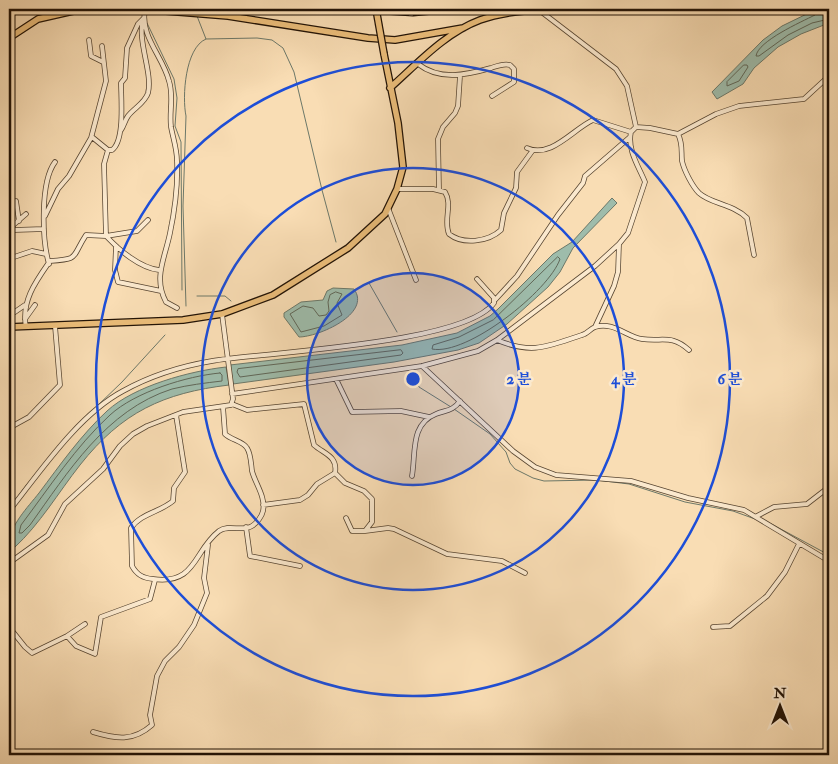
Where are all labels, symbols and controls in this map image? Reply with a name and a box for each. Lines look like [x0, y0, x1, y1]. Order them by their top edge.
centre of rings [404, 370, 422, 388]
text: 2 분 [506, 370, 532, 389]
text: 4 분 [610, 370, 637, 389]
text: 6 분 [717, 370, 743, 389]
north arrow [756, 682, 806, 732]
text: N [773, 685, 787, 702]

